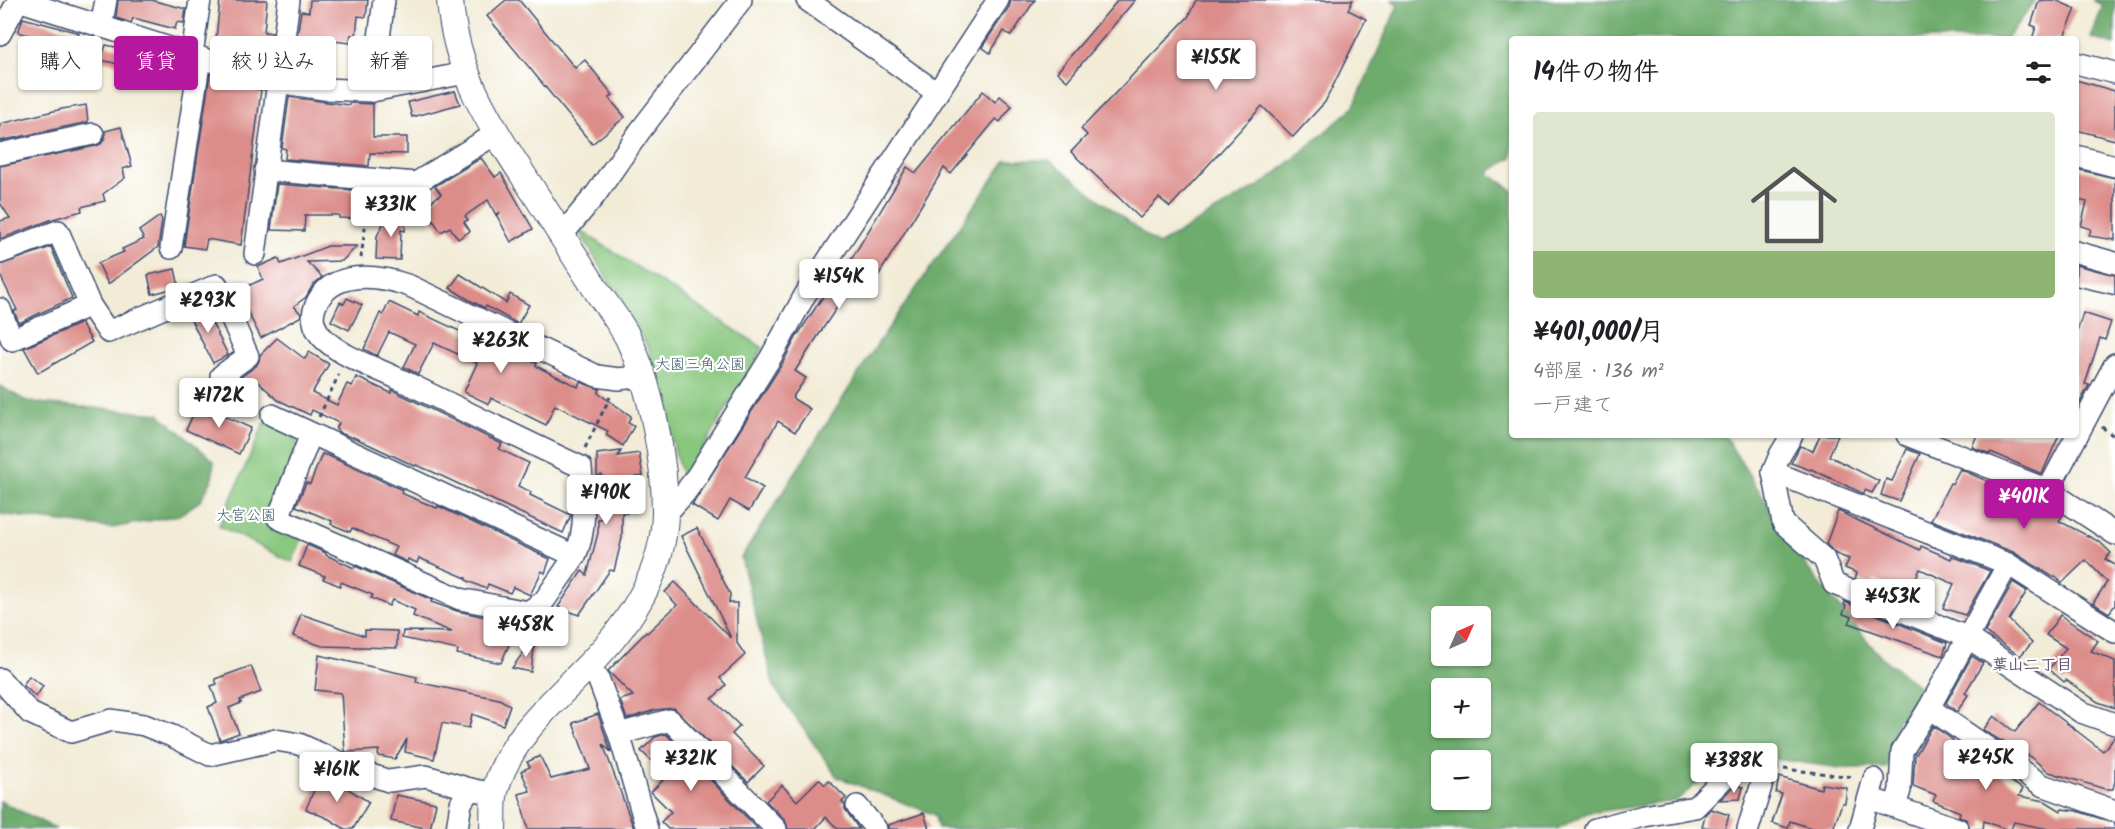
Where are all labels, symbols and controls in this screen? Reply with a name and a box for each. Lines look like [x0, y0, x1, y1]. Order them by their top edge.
chip: 購入 [18, 36, 102, 90]
chip: 賃貸 [114, 36, 198, 90]
chip: 絞り込み [210, 36, 336, 90]
chip: 新着 [348, 36, 432, 90]
pin: ¥155K [1174, 40, 1258, 91]
text: ¥155K [1191, 43, 1241, 75]
text: 14件の物件 [1533, 52, 1659, 94]
icon: filters [2022, 56, 2055, 89]
icon: home [1740, 151, 1848, 259]
pin: ¥331K [349, 187, 433, 238]
text: ¥331K [365, 190, 417, 222]
pin: ¥154K [797, 259, 881, 310]
text: ¥154K [813, 262, 865, 294]
pin: ¥293K [166, 283, 250, 334]
text: ¥293K [179, 286, 237, 318]
text: ¥401,000/月 [1533, 312, 1665, 354]
pin: ¥263K [459, 323, 543, 374]
text: ¥263K [472, 326, 530, 358]
park label: 大園三角公園 [655, 353, 745, 377]
text: 4部屋 · 136 m² [1533, 356, 1664, 388]
pin: ¥172K [177, 378, 261, 429]
text: ¥172K [193, 381, 245, 413]
text: 一戸建て [1533, 390, 1613, 422]
pin: ¥190K [564, 475, 648, 526]
text: ¥190K [581, 478, 631, 510]
pin: ¥401K [1982, 479, 2066, 530]
text: ¥401K [1998, 482, 2050, 514]
park label: 大宮公園 [216, 504, 276, 528]
pin: ¥453K [1851, 579, 1935, 630]
text: ¥453K [1865, 582, 1921, 614]
north arrow [1431, 606, 1491, 666]
map controls [1431, 606, 1491, 810]
pin: ¥458K [484, 607, 568, 658]
text: ¥458K [497, 610, 555, 642]
district label: 葉山二丁目 [1992, 653, 2072, 678]
button: + [1431, 678, 1491, 738]
pin: ¥245K [1944, 740, 2028, 791]
pin: ¥321K [649, 741, 733, 792]
pin: ¥388K [1692, 743, 1776, 794]
text: ¥245K [1957, 743, 2015, 775]
text: ¥321K [665, 744, 717, 776]
text: ¥388K [1705, 746, 1763, 778]
button: − [1431, 750, 1491, 810]
pin: ¥161K [295, 752, 379, 803]
text: ¥161K [313, 755, 361, 787]

